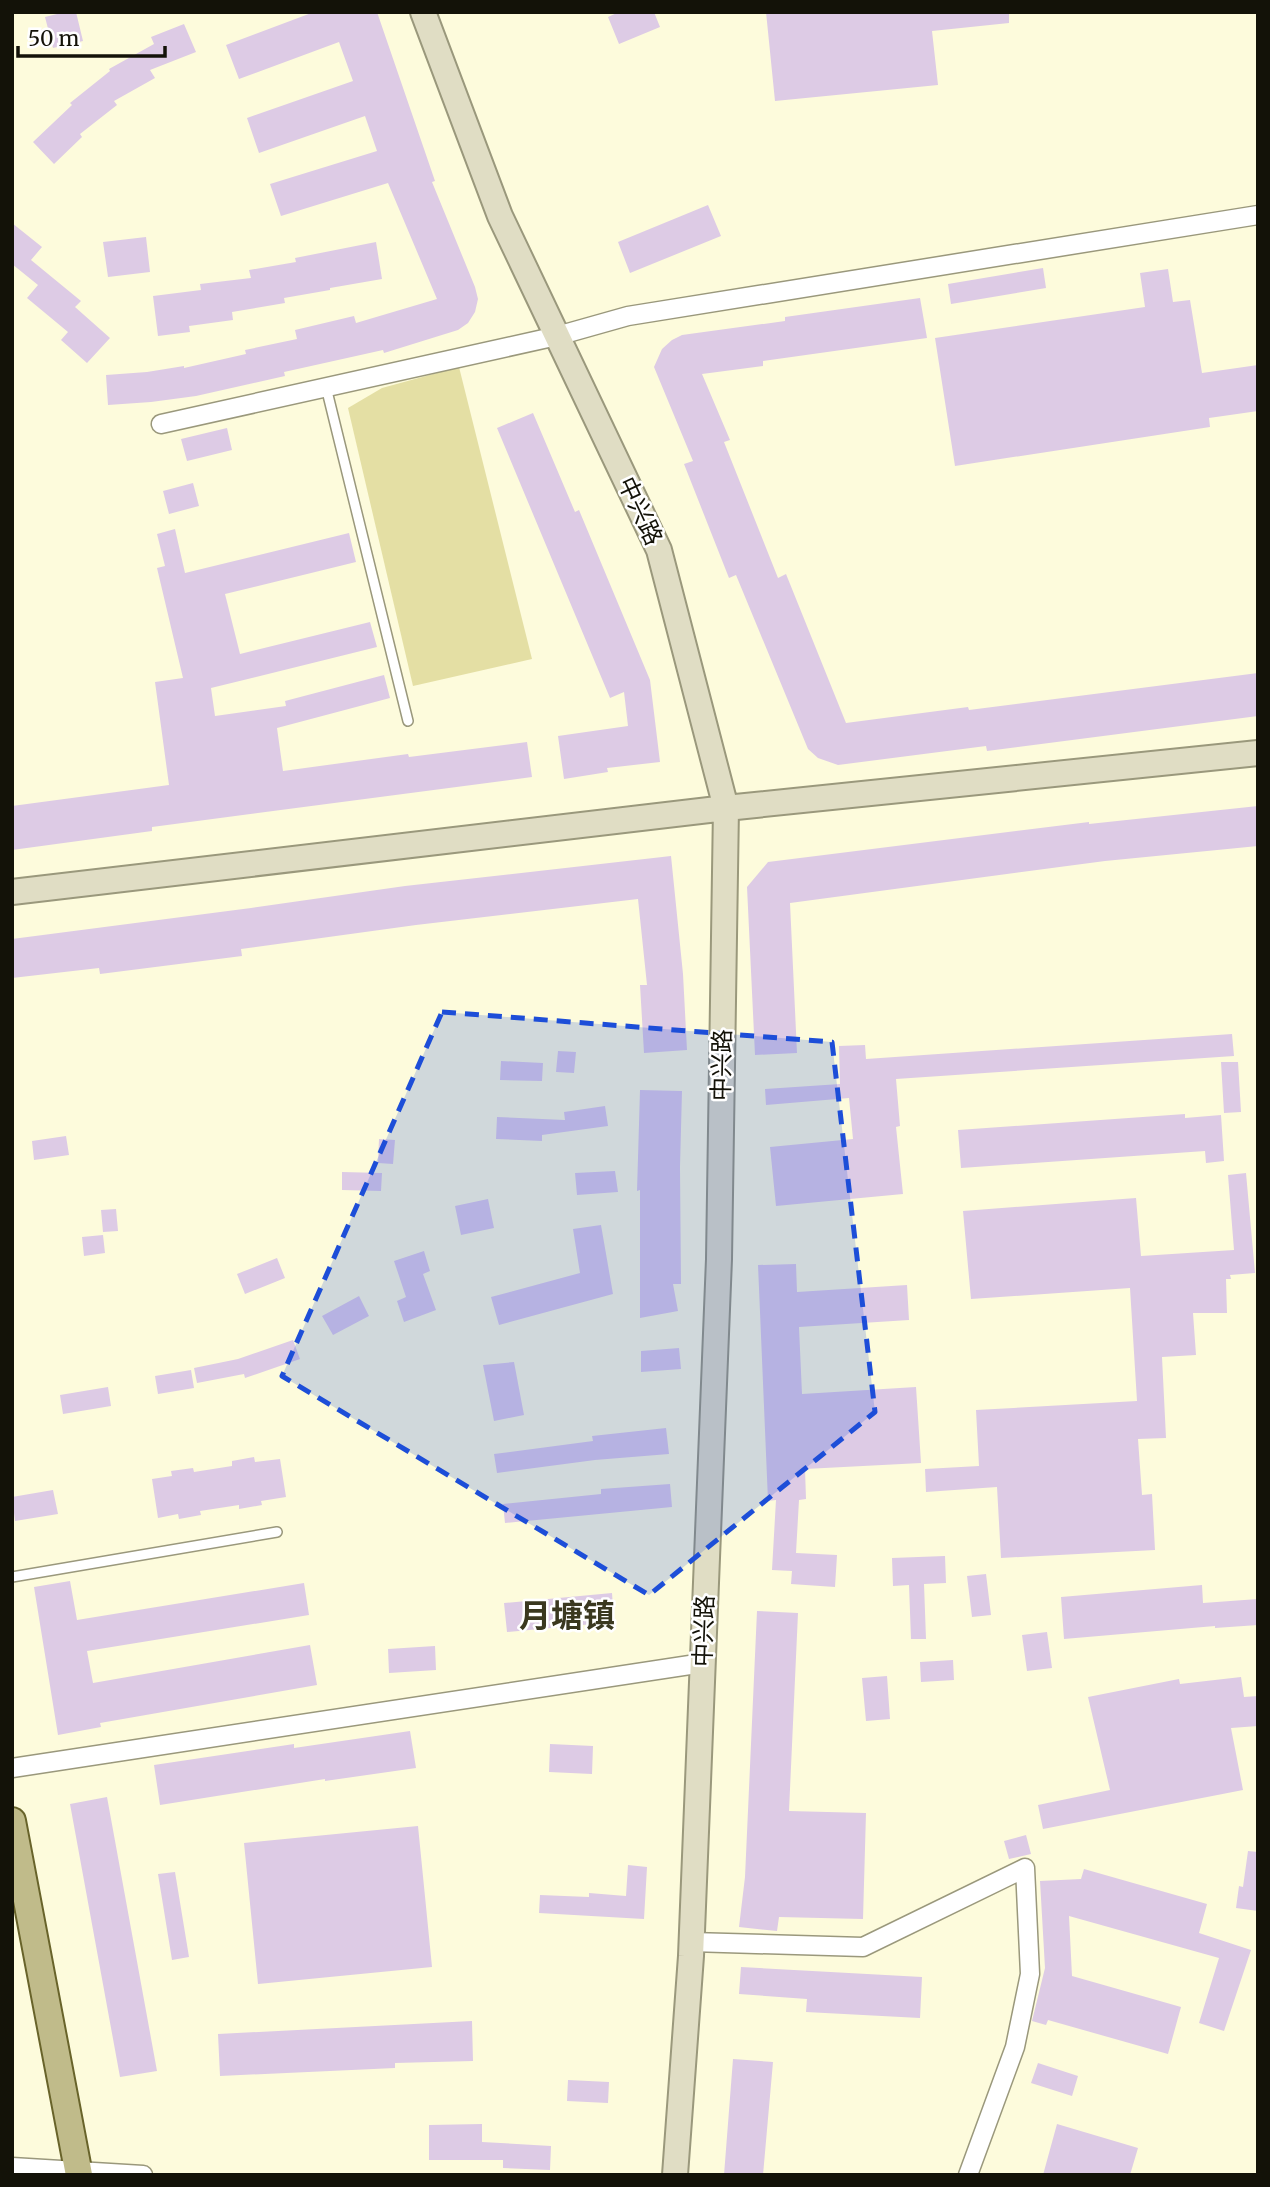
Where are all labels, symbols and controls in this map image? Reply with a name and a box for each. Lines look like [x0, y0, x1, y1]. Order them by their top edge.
scale bar [18, 14, 164, 58]
text: 50 m [28, 25, 79, 52]
street label: 中兴路 [611, 472, 670, 550]
street label: 中兴路 [705, 1029, 738, 1101]
street label: 中兴路 [687, 1594, 720, 1668]
district label: 月塘镇 [519, 1596, 615, 1636]

